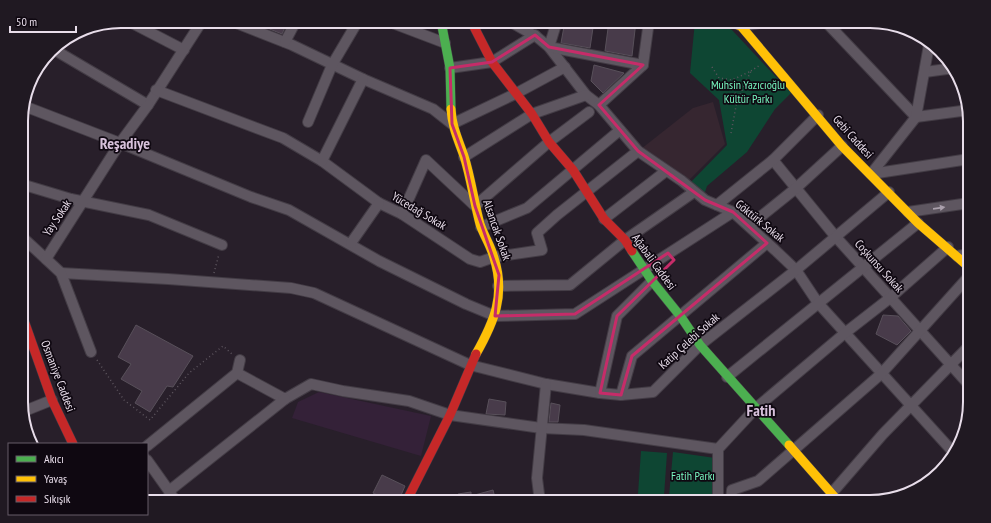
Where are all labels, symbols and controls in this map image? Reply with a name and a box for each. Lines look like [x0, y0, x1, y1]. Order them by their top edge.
scale bar [10, 8, 76, 34]
text: 50 m [16, 14, 37, 29]
park label: Muhsin Yazıcıoğlu Kültür Parkı [711, 77, 785, 106]
street label: Gebi Caddesi [830, 112, 877, 162]
district label: Reşadiye [100, 133, 150, 153]
street label: Yücedağ Sokak [389, 188, 450, 233]
street label: Yay Sokak [39, 196, 74, 239]
street label: Göktürk Sokak [733, 196, 788, 245]
street label: Alsancak Sokak [480, 198, 515, 262]
one-way arrow [933, 205, 945, 211]
street label: Ağabali Caddesi [629, 231, 680, 293]
street label: Coşkunsu Sokak [852, 236, 907, 295]
street label: Katip Çelebi Sokak [655, 309, 722, 372]
street label: Osmaniye Caddesi [38, 338, 79, 414]
district label: Fatih [747, 400, 775, 420]
legend [8, 443, 148, 515]
text: Akıcı [44, 451, 64, 466]
park label: Fatih Parkı [671, 468, 715, 483]
text: Yavaş [44, 471, 67, 486]
text: Sıkışık [44, 491, 71, 506]

